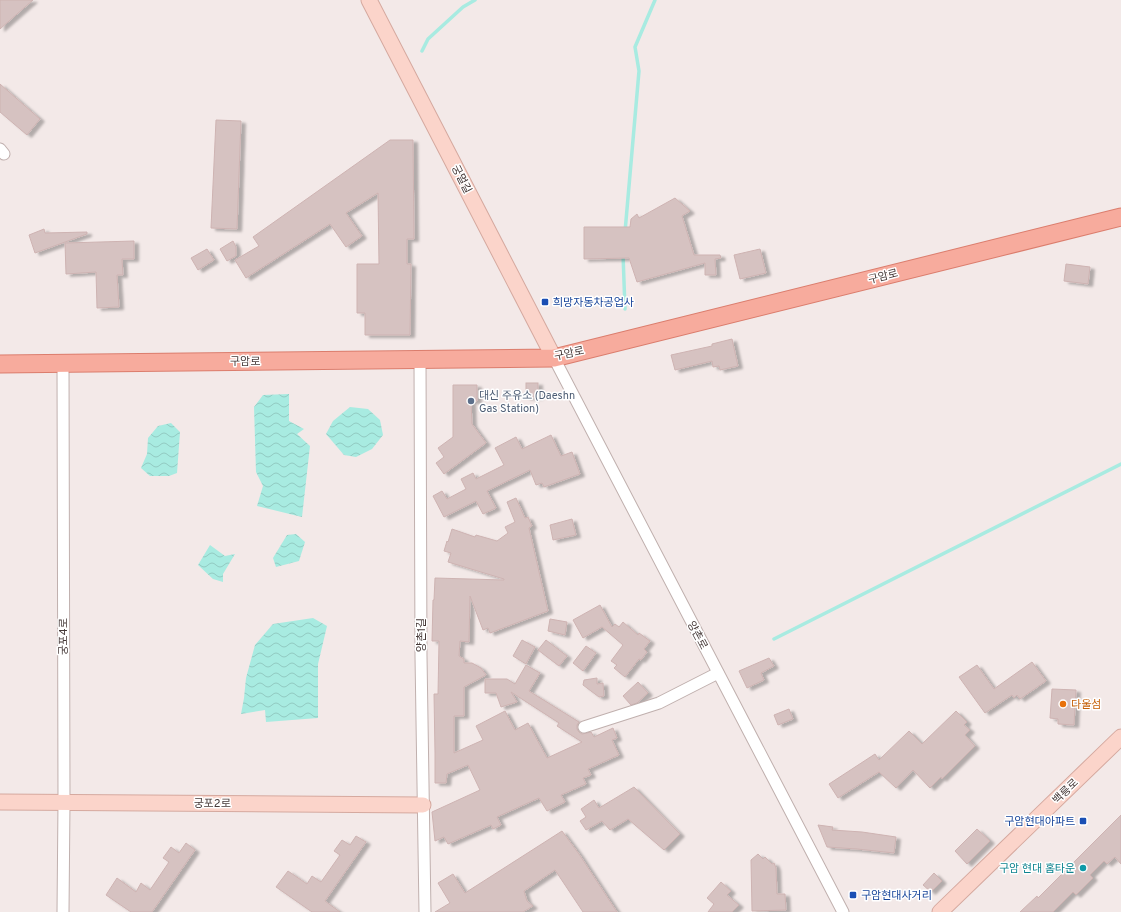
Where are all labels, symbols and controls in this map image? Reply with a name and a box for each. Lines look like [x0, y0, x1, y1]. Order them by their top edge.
street label: 궁멀길 [448, 163, 474, 196]
street label: 구암로 [867, 267, 900, 287]
place label: 희망자동차공업사 [553, 296, 634, 310]
marker: 희망자동차공업사 [540, 297, 550, 307]
street label: 구암로 [553, 344, 586, 364]
street label: 구암로 [230, 355, 260, 369]
place label: 대신 주유소 (Daeshn Gas Station) [479, 389, 575, 416]
marker: 대신 주유소 (Daeshn Gas Station) [466, 396, 476, 406]
street label: 궁포4로 [57, 618, 71, 656]
street label: 양촌1길 [415, 618, 429, 652]
street label: 양촌로 [684, 619, 710, 652]
place label: 다울섬 [1071, 698, 1101, 712]
marker: 다울섬 [1058, 699, 1068, 709]
street label: 백릉로 [1050, 776, 1081, 807]
street label: 궁포2로 [193, 797, 231, 811]
place label: 구암현대아파트 [1004, 815, 1075, 829]
marker: 구암현대아파트 [1078, 816, 1088, 826]
place label: 구암 현대 홈타운 [999, 862, 1075, 876]
marker: 구암 현대 홈타운 [1078, 863, 1088, 873]
place label: 구암현대사거리 [861, 889, 932, 903]
marker: 구암현대사거리 [848, 890, 858, 900]

